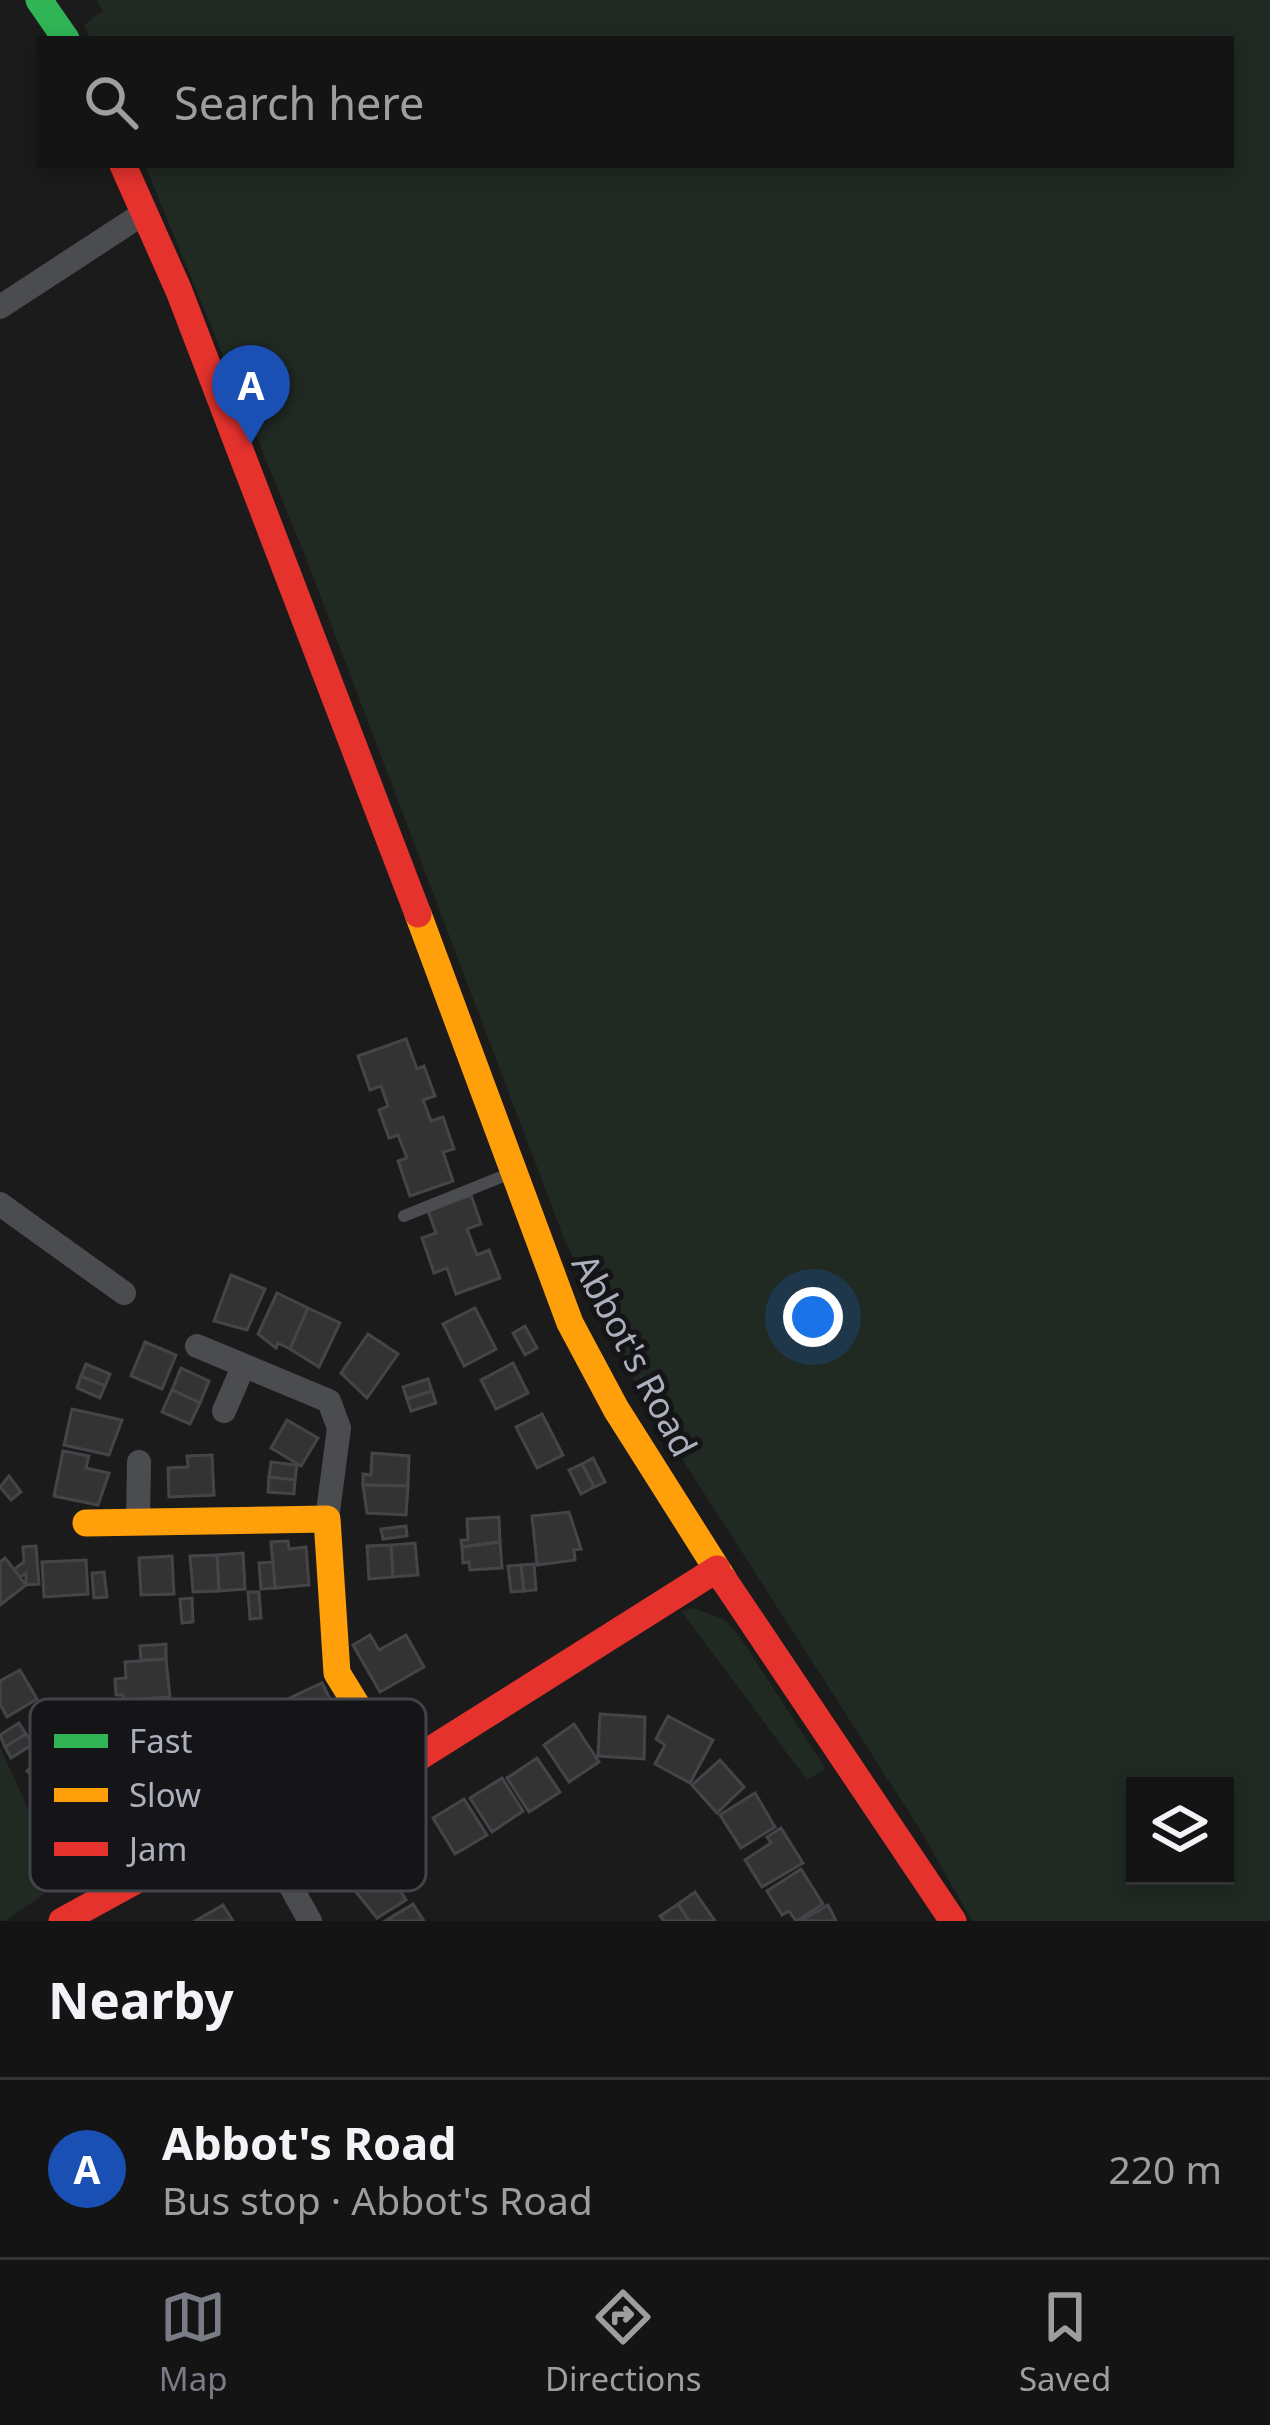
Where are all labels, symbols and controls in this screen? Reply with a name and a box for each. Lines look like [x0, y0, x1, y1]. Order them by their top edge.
search box [36, 36, 1234, 168]
icon: search [78, 69, 144, 135]
text: Search here [174, 72, 424, 133]
pin: A [212, 345, 290, 444]
street label: Abbot's Road [561, 1245, 709, 1465]
your location [783, 1287, 843, 1347]
legend [30, 1699, 426, 1891]
text: Fast [129, 1718, 192, 1763]
text: Slow [129, 1772, 201, 1817]
map controls [1126, 1777, 1234, 1885]
button: layers [1126, 1777, 1234, 1885]
text: Jam [126, 1826, 187, 1871]
text: Nearby [48, 1964, 234, 2034]
text: Abbot's Road [162, 2112, 457, 2173]
text: A [74, 2142, 101, 2195]
text: 220 m [1108, 2142, 1222, 2195]
text: Bus stop · Abbot's Road [162, 2173, 593, 2226]
tab: Map [159, 2284, 227, 2401]
tab: Directions [545, 2284, 702, 2401]
tab: Saved [1019, 2284, 1111, 2401]

